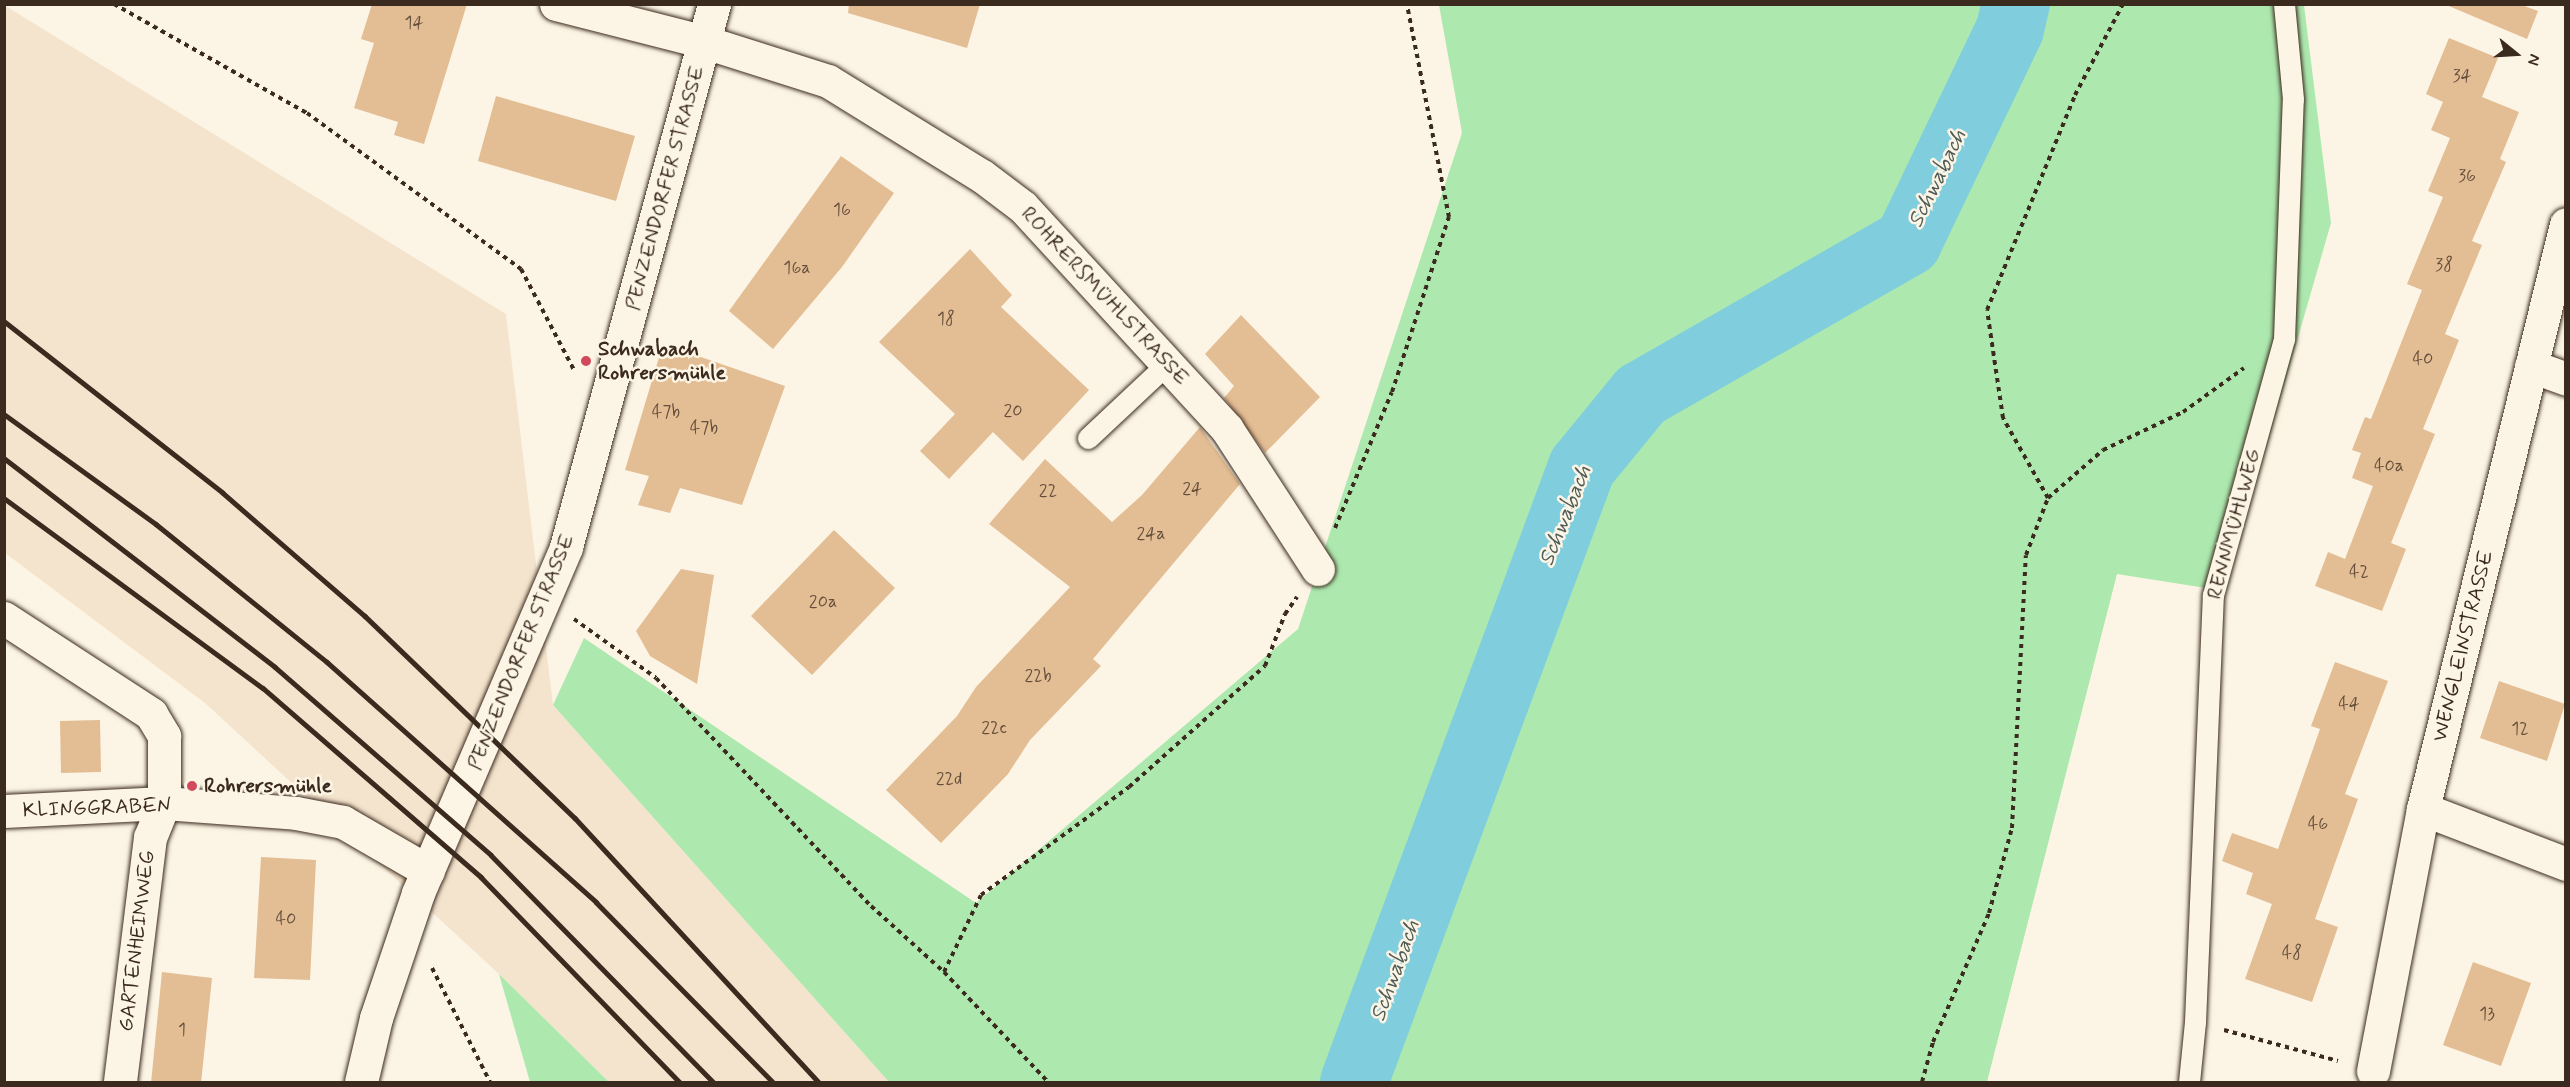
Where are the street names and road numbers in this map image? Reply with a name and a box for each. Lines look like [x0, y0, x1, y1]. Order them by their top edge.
street label: PENZENDORFER STRASSE [620, 61, 710, 315]
street label: ROHRERSMÜHLSTRASSE [1016, 201, 1194, 391]
street label: RENNMÜHLWEG [2202, 446, 2266, 602]
street label: PENZENDORFER STRASSE [461, 529, 581, 775]
street label: WENGLEINSTRASSE [2427, 548, 2499, 744]
street label: KLINGGRABEN [22, 793, 172, 823]
street label: GARTENHEIMWEG [113, 849, 161, 1033]

